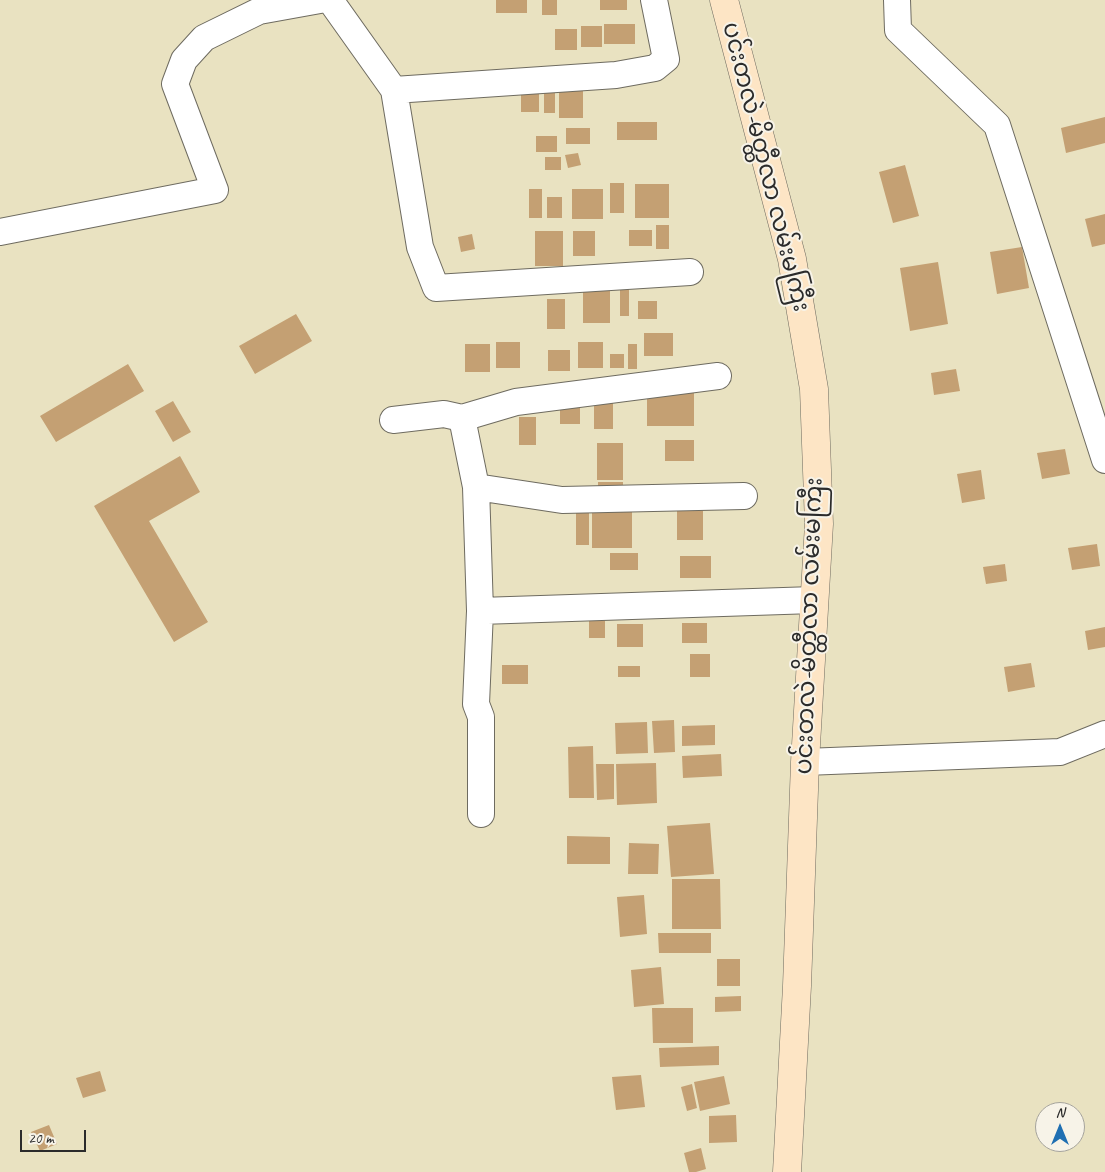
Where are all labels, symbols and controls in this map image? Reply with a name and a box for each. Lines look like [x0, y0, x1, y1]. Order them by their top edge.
street label: ပင်းတလဲ-မိတ္ထီလာ လမ်းမကြီး [715, 19, 815, 315]
street label: ပင်းတလဲ-မိတ္ထီလာ လမ်းမကြီး [790, 477, 830, 775]
north arrow [1035, 1102, 1085, 1152]
text: N [1056, 1104, 1064, 1121]
scale bar [22, 1120, 89, 1152]
text: 20 m [28, 1129, 54, 1148]

